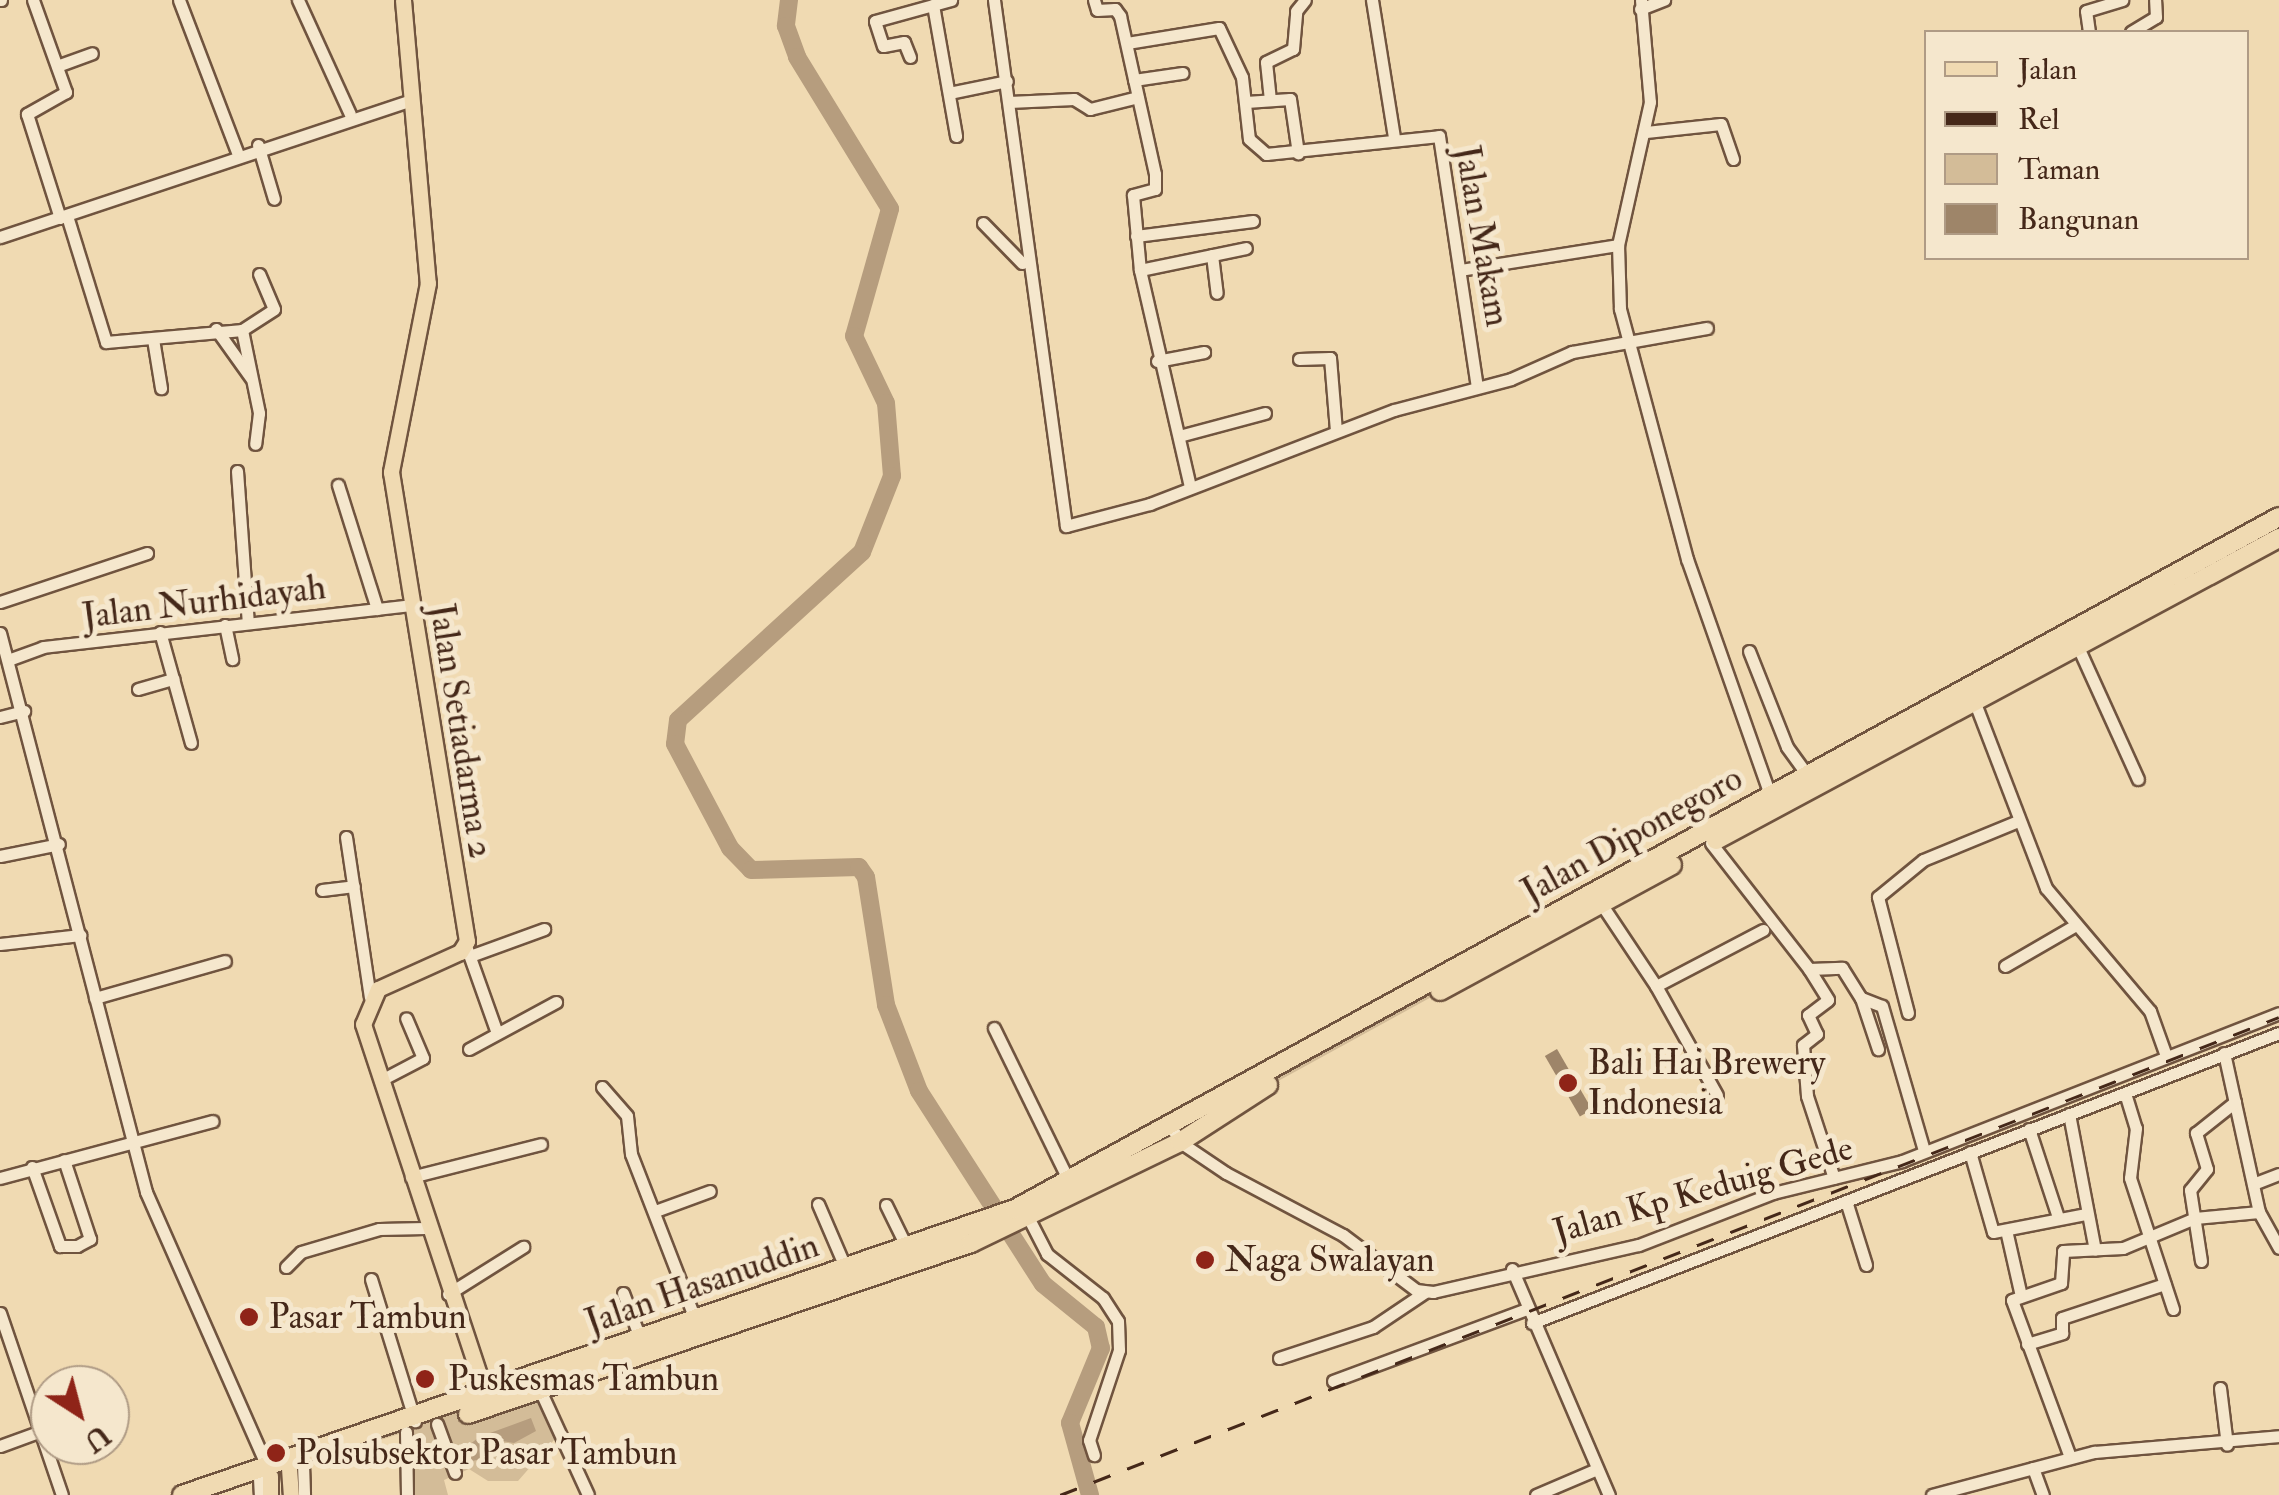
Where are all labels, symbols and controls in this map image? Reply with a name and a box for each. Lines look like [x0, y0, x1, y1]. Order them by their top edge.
legend [1924, 30, 2249, 260]
text: Jalan [2018, 51, 2077, 88]
text: Rel [2018, 101, 2059, 138]
street label: Jalan Makam [1445, 142, 1519, 330]
text: Taman [2018, 151, 2100, 188]
text: Bangunan [2018, 201, 2139, 238]
street label: Jalan Nurhidayah [80, 566, 328, 638]
street label: Jalan Setiadarma 2 [420, 601, 502, 861]
street label: Jalan Diponegoro [1515, 757, 1749, 913]
place label: Bali Hai Brewery Indonesia [1588, 1042, 1825, 1124]
marker: Bali Hai Brewery Indonesia [1557, 1072, 1579, 1094]
street label: Jalan Kp Keduig Gede [1548, 1127, 1858, 1253]
street label: Jalan Hasanuddin [580, 1224, 824, 1344]
place label: Naga Swalayan [1225, 1239, 1435, 1281]
marker: Naga Swalayan [1194, 1249, 1216, 1271]
place label: Pasar Tambun [269, 1296, 466, 1338]
marker: Pasar Tambun [238, 1306, 260, 1328]
place label: Puskesmas Tambun [448, 1358, 719, 1400]
north arrow [30, 1365, 130, 1465]
marker: Puskesmas Tambun [412, 1366, 438, 1392]
text: U [77, 1417, 117, 1459]
place label: Polsubsektor Pasar Tambun [296, 1432, 677, 1474]
marker: Polsubsektor Pasar Tambun [265, 1442, 287, 1464]

